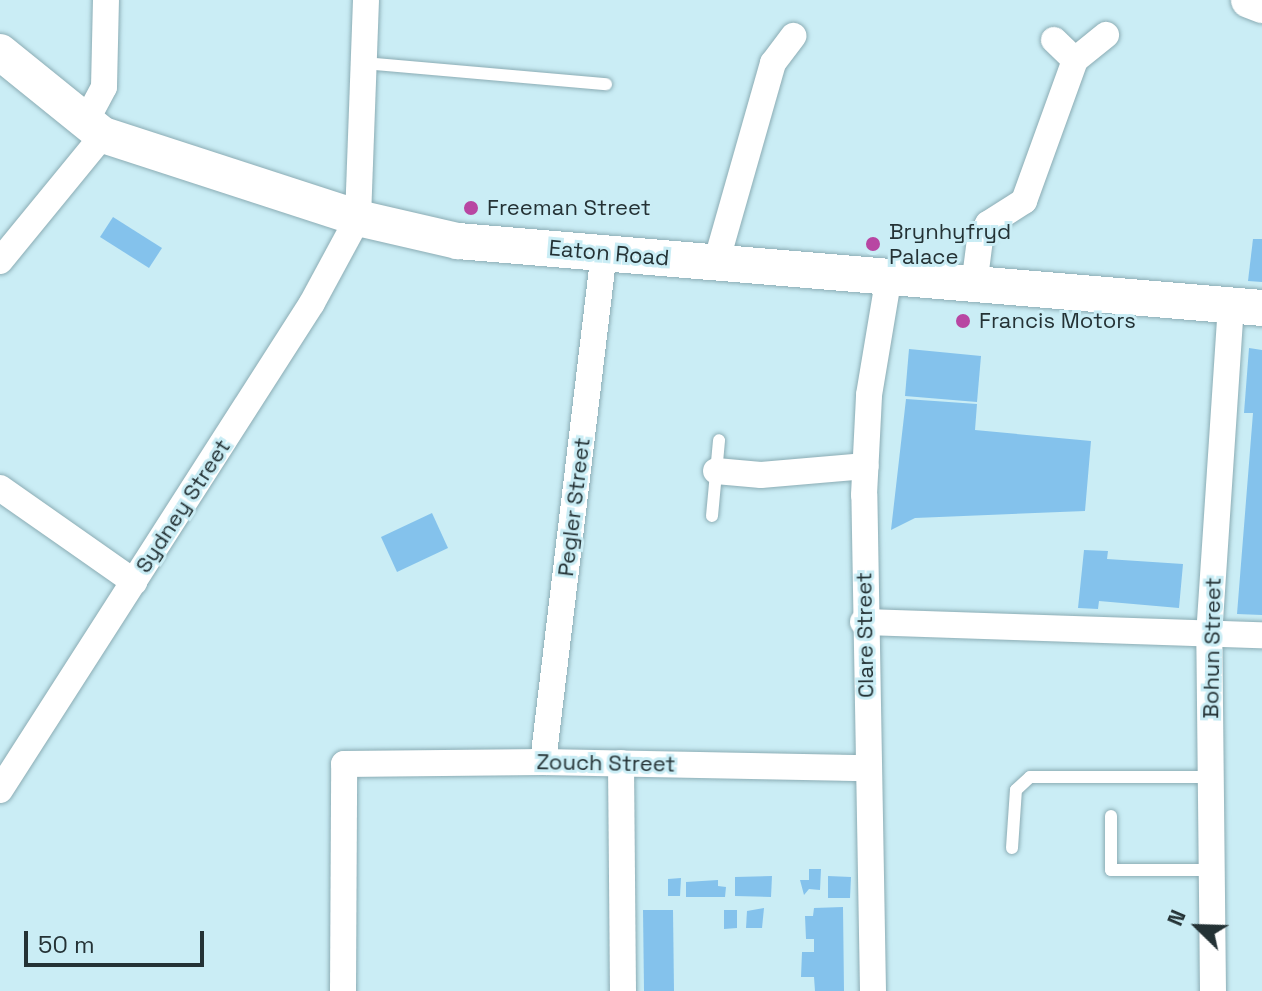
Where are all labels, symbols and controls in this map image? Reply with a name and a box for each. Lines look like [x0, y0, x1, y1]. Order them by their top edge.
place label: Freeman Street [487, 195, 651, 221]
marker: Freeman Street [462, 199, 480, 217]
place label: Brynhyfryd Palace [889, 218, 1011, 270]
street label: Eaton Road [548, 235, 670, 271]
marker: Brynhyfryd Palace [864, 235, 882, 253]
place label: Francis Motors [979, 308, 1136, 334]
marker: Francis Motors [954, 312, 972, 330]
street label: Sydney Street [130, 434, 236, 578]
street label: Pegler Street [552, 436, 596, 578]
street label: Clare Street [851, 572, 879, 698]
street label: Bohun Street [1198, 577, 1226, 719]
street label: Zouch Street [536, 749, 676, 777]
north arrow [1158, 887, 1238, 967]
text: N [1160, 905, 1192, 930]
scale bar [28, 915, 208, 965]
text: 50 m [38, 929, 95, 960]

